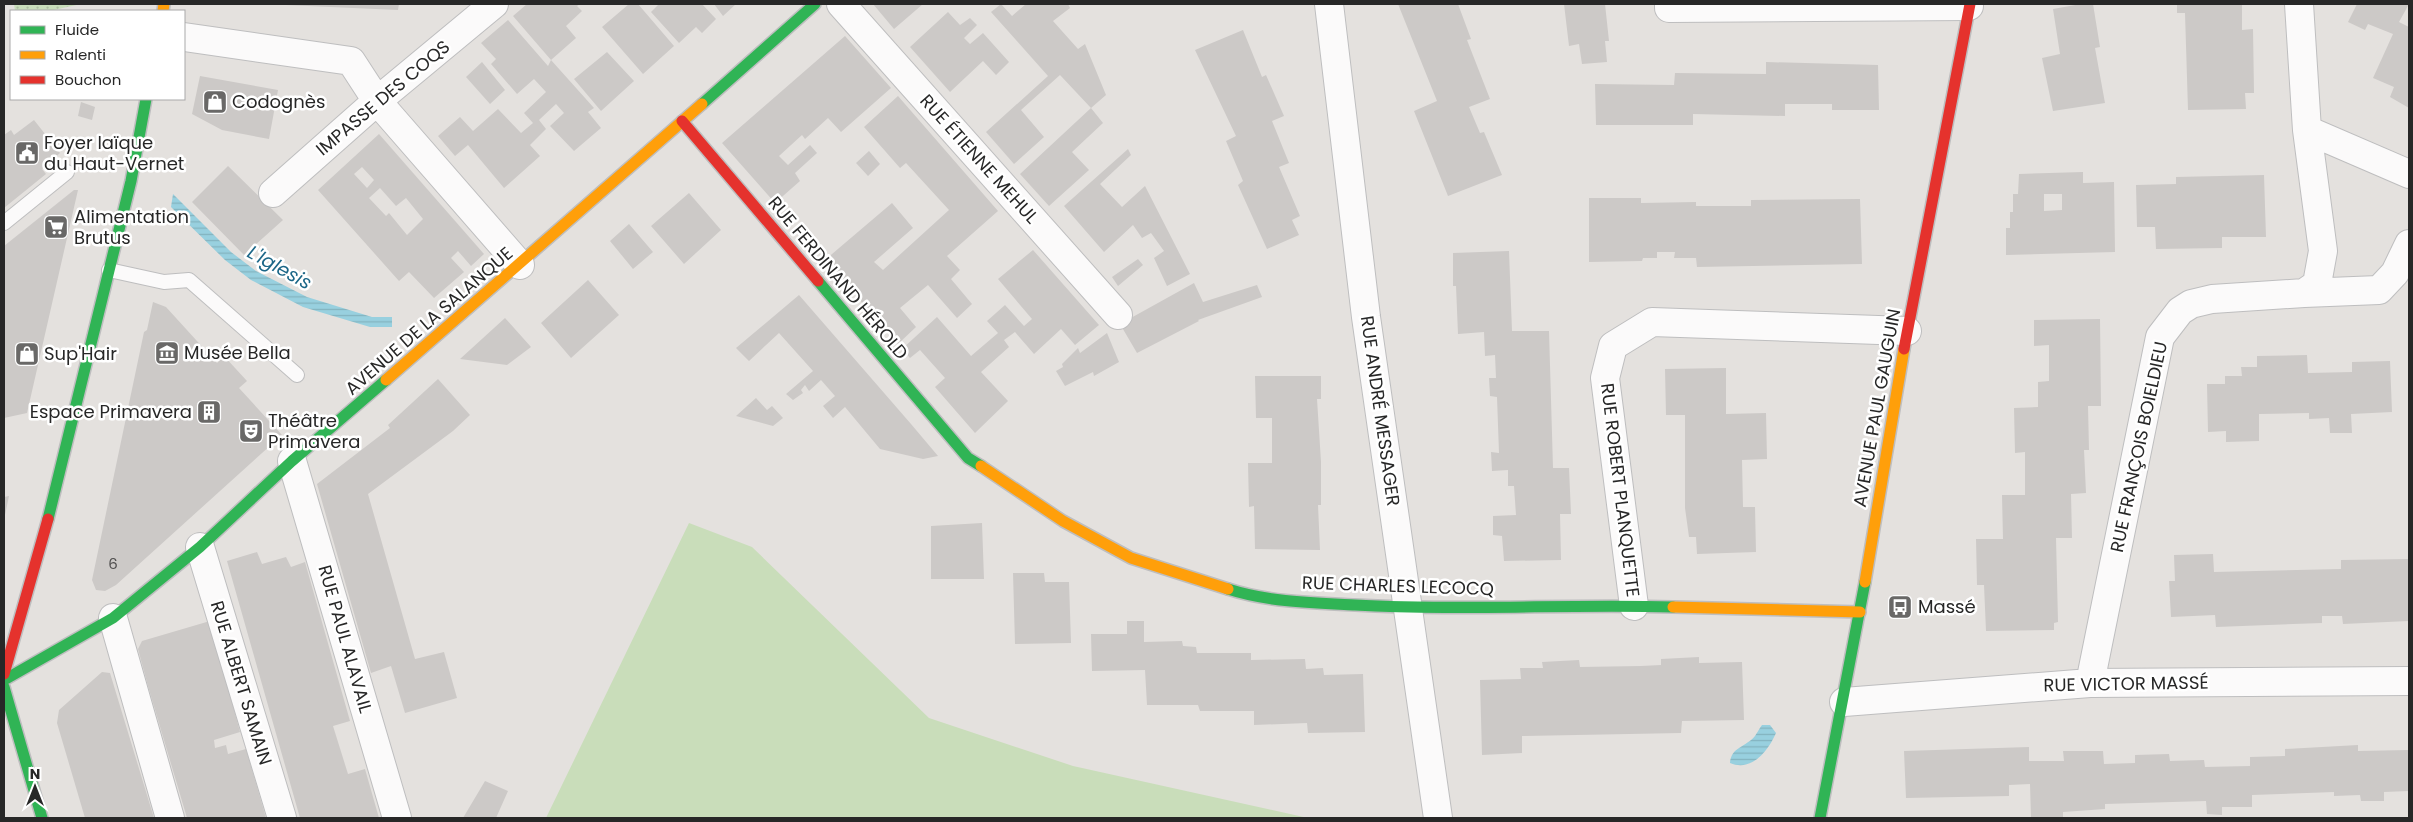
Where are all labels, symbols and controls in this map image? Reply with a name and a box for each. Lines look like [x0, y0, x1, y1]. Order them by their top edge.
legend [10, 10, 185, 100]
text: Fluide [55, 19, 99, 40]
street label: IMPASSE DES COQS [310, 34, 455, 161]
text: Ralenti [55, 44, 106, 65]
text: Bouchon [55, 69, 121, 90]
shop icon: Codognès [202, 89, 228, 115]
place label: Codognès [232, 89, 325, 114]
street label: RUE ÉTIENNE MEHUL [914, 89, 1044, 229]
place label: Foyer laïque du Haut-Vernet [44, 130, 184, 176]
public building icon: Foyer laïque du Haut-Vernet [14, 140, 40, 166]
street label: RUE FERDINAND HÉROLD [763, 191, 914, 365]
place label: Alimentation Brutus [74, 204, 189, 250]
supermarket icon: Alimentation Brutus [43, 214, 69, 240]
water label: L'Iglesis [243, 239, 317, 296]
street label: AVENUE DE LA SALANQUE [339, 241, 518, 400]
street label: AVENUE PAUL GAUGUIN [1847, 307, 1906, 509]
street label: RUE ANDRÉ MESSAGER [1355, 314, 1406, 508]
street label: RUE FRANÇOIS BOIELDIEU [2104, 339, 2173, 555]
museum icon: Musée Bella [154, 340, 180, 366]
place label: Musée Bella [184, 340, 291, 365]
shop icon: Sup'Hair [14, 341, 40, 367]
place label: Sup'Hair [44, 341, 117, 366]
street label: RUE ROBERT PLANQUETTE [1595, 382, 1646, 598]
place label: Espace Primavera [30, 399, 192, 424]
building icon: Espace Primavera [196, 399, 222, 425]
place label: Théâtre Primavera [268, 408, 360, 454]
theatre icon: Théâtre Primavera [238, 418, 264, 444]
house number: 6 [108, 553, 118, 574]
street label: RUE PAUL ALAVAIL [312, 562, 379, 716]
street label: RUE CHARLES LECOCQ [1302, 570, 1494, 601]
bus stop icon: Massé [1887, 594, 1913, 620]
place label: Massé [1918, 594, 1976, 619]
street label: RUE ALBERT SAMAIN [205, 598, 278, 768]
street label: RUE VICTOR MASSÉ [2043, 670, 2209, 697]
north arrow [10, 762, 60, 812]
text: N [30, 764, 40, 784]

